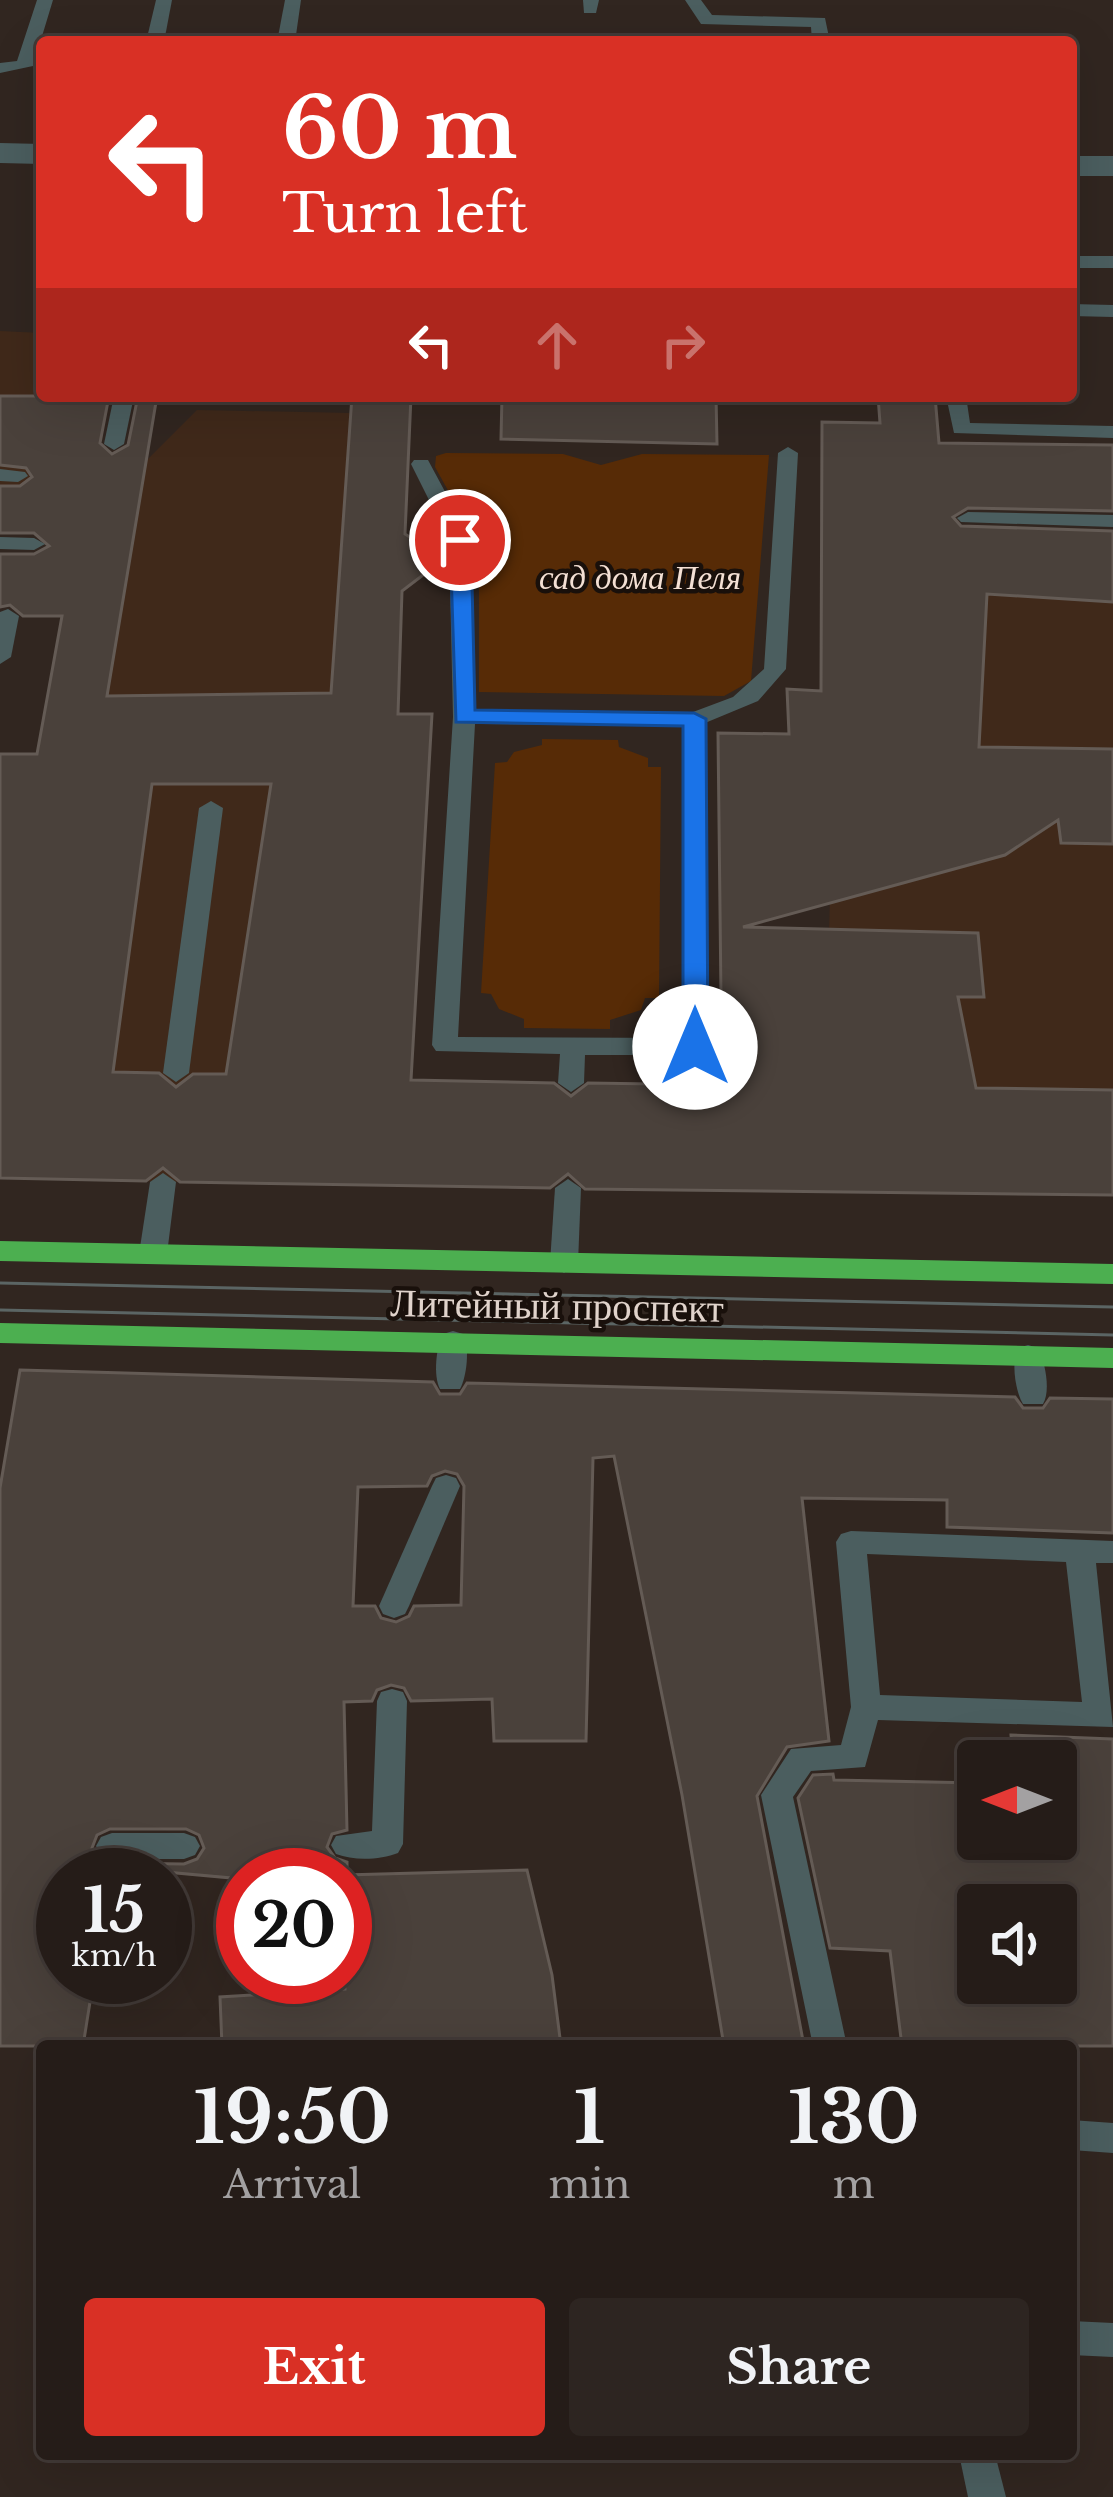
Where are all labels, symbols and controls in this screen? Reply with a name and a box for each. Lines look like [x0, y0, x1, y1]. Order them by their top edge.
text: 60 m [282, 77, 517, 181]
icon: left [84, 84, 240, 240]
text: Turn left [282, 180, 528, 247]
icon: left [398, 312, 464, 378]
icon: ahead [524, 312, 590, 378]
icon: right [650, 312, 716, 378]
pin [409, 489, 511, 591]
icon: arrive [427, 507, 493, 573]
park label: сад дома Пеля [539, 557, 741, 598]
position arrow [632, 984, 758, 1110]
street label: Литейный проспект [390, 1278, 724, 1333]
north arrow [957, 1740, 1077, 1860]
map controls [957, 1740, 1077, 2004]
speed limit sign: 20 [216, 1848, 372, 2004]
text: 15 [83, 1874, 145, 1948]
button: sound [957, 1884, 1077, 2004]
text: km/h [71, 1937, 157, 1974]
text: 19:50 [193, 2073, 391, 2162]
text: 1 [574, 2073, 605, 2162]
text: 130 [788, 2073, 920, 2162]
text: Arrival [223, 2160, 361, 2209]
text: min [548, 2160, 630, 2209]
text: m [833, 2160, 875, 2209]
button: Exit [84, 2298, 545, 2436]
button: Share [569, 2298, 1029, 2436]

